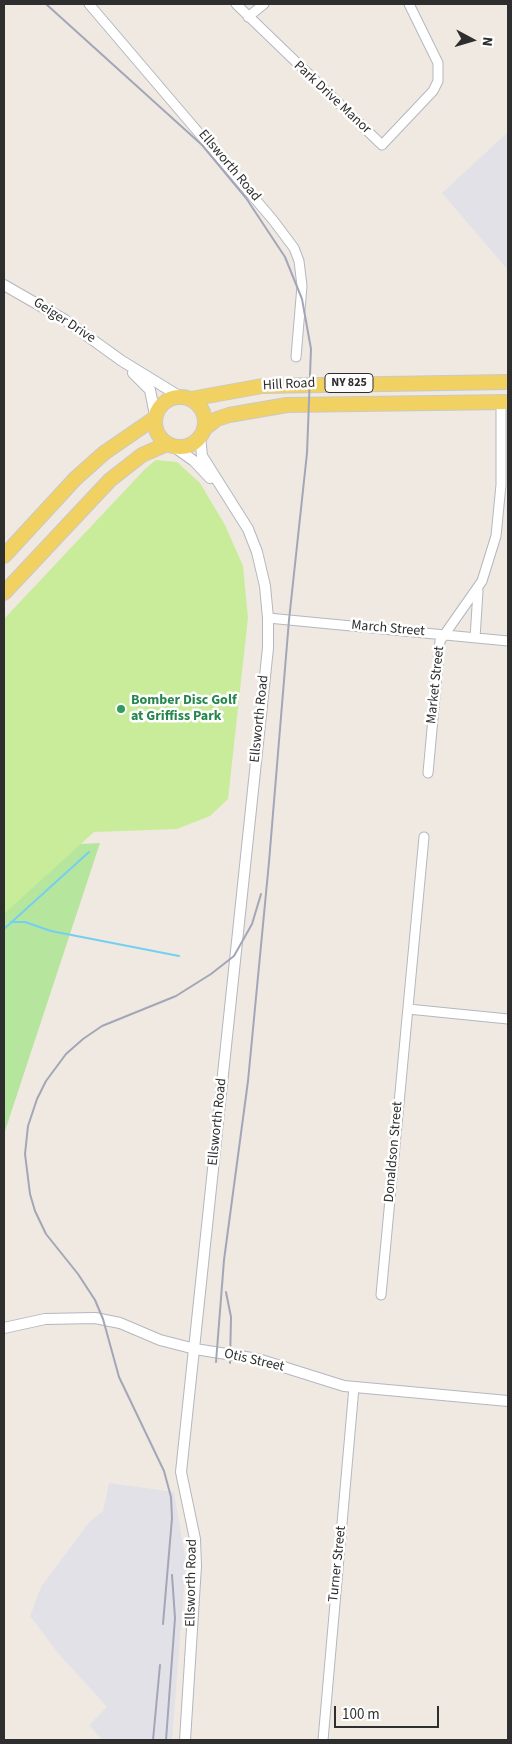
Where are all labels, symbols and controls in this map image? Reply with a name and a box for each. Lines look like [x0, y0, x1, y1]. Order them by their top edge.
north arrow [447, 15, 497, 65]
text: N [476, 36, 497, 47]
street label: Park Drive Manor [290, 58, 374, 138]
street label: Ellsworth Road [194, 127, 264, 205]
street label: Geiger Drive [30, 295, 98, 347]
road number: NY 825 [325, 373, 373, 392]
street label: Hill Road [262, 375, 316, 395]
street label: March Street [350, 617, 426, 641]
street label: Market Street [424, 645, 448, 725]
street label: Ellsworth Road [247, 674, 273, 764]
place label: Bomber Disc Golf at Griffiss Park [131, 693, 237, 726]
marker: Bomber Disc Golf at Griffiss Park [115, 703, 127, 715]
street label: Ellsworth Road [205, 1077, 231, 1167]
street label: Donaldson Street [381, 1101, 407, 1203]
street label: Otis Street [222, 1346, 286, 1376]
street label: Turner Street [326, 1525, 350, 1603]
street label: Ellsworth Road [183, 1539, 201, 1627]
scale bar [337, 1696, 442, 1728]
text: 100 m [342, 1704, 380, 1725]

